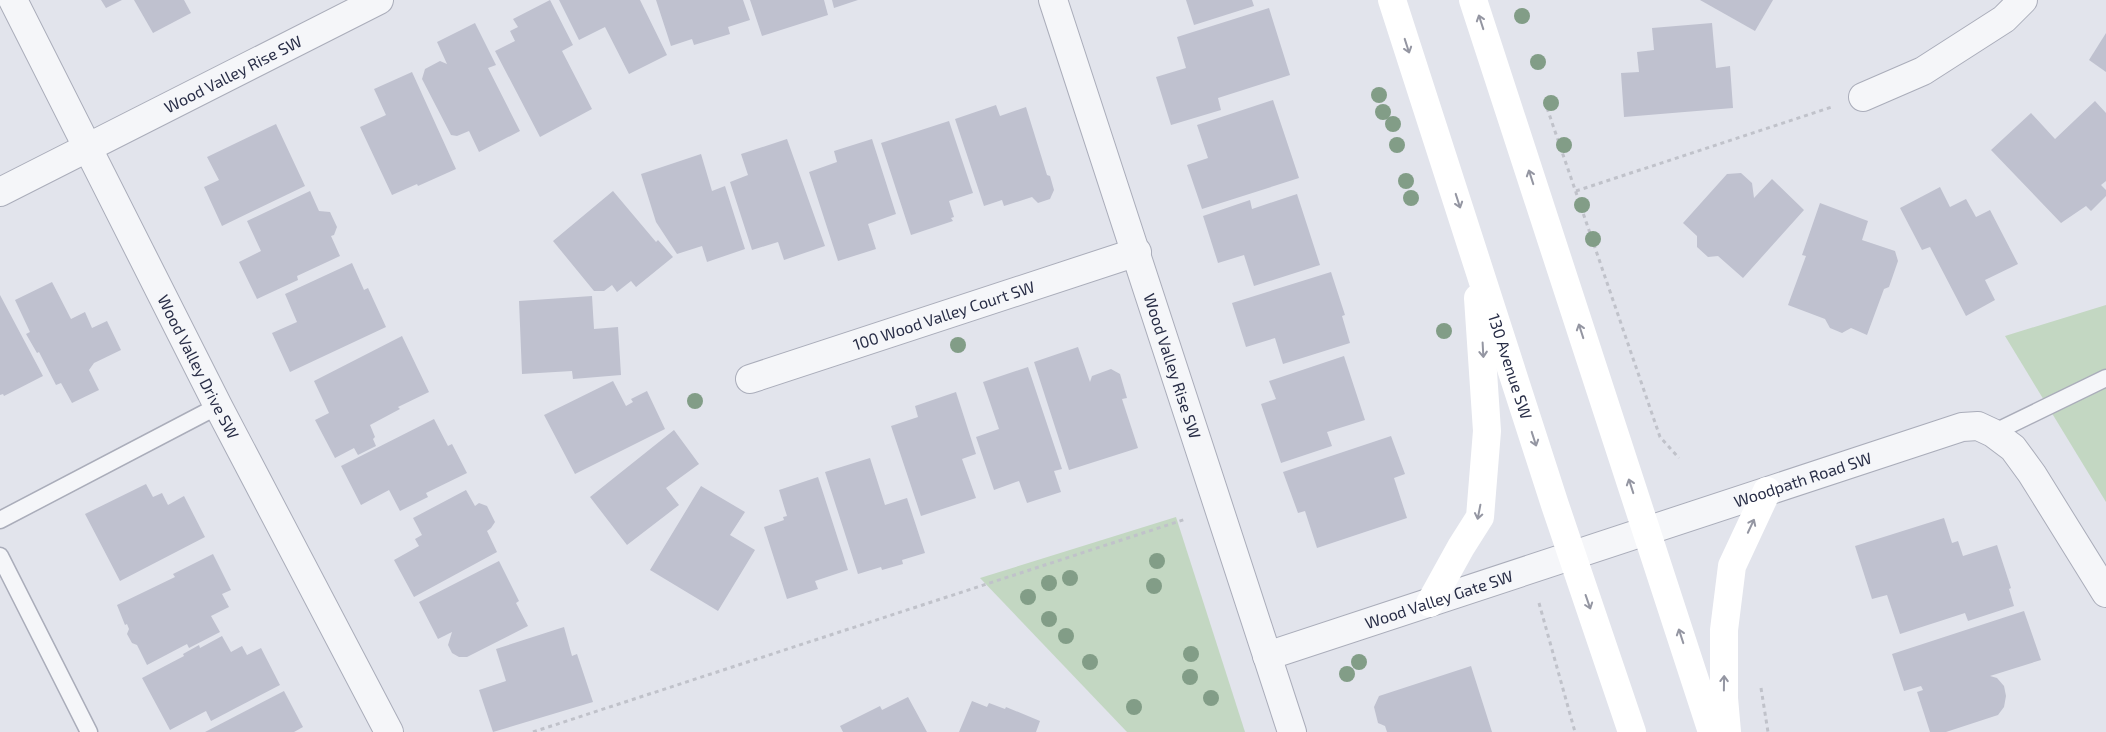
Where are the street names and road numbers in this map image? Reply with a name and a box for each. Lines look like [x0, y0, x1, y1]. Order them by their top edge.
street label: Wood Valley Rise SW [161, 31, 305, 116]
street label: 100 Wood Valley Court SW [850, 276, 1037, 354]
street label: Wood Valley Drive SW [154, 291, 243, 442]
street label: Wood Valley Rise SW [1140, 291, 1206, 441]
street label: 130 Avenue SW [1485, 311, 1537, 421]
street label: Woodpath Road SW [1731, 447, 1874, 511]
street label: Wood Valley Gate SW [1362, 566, 1515, 632]

